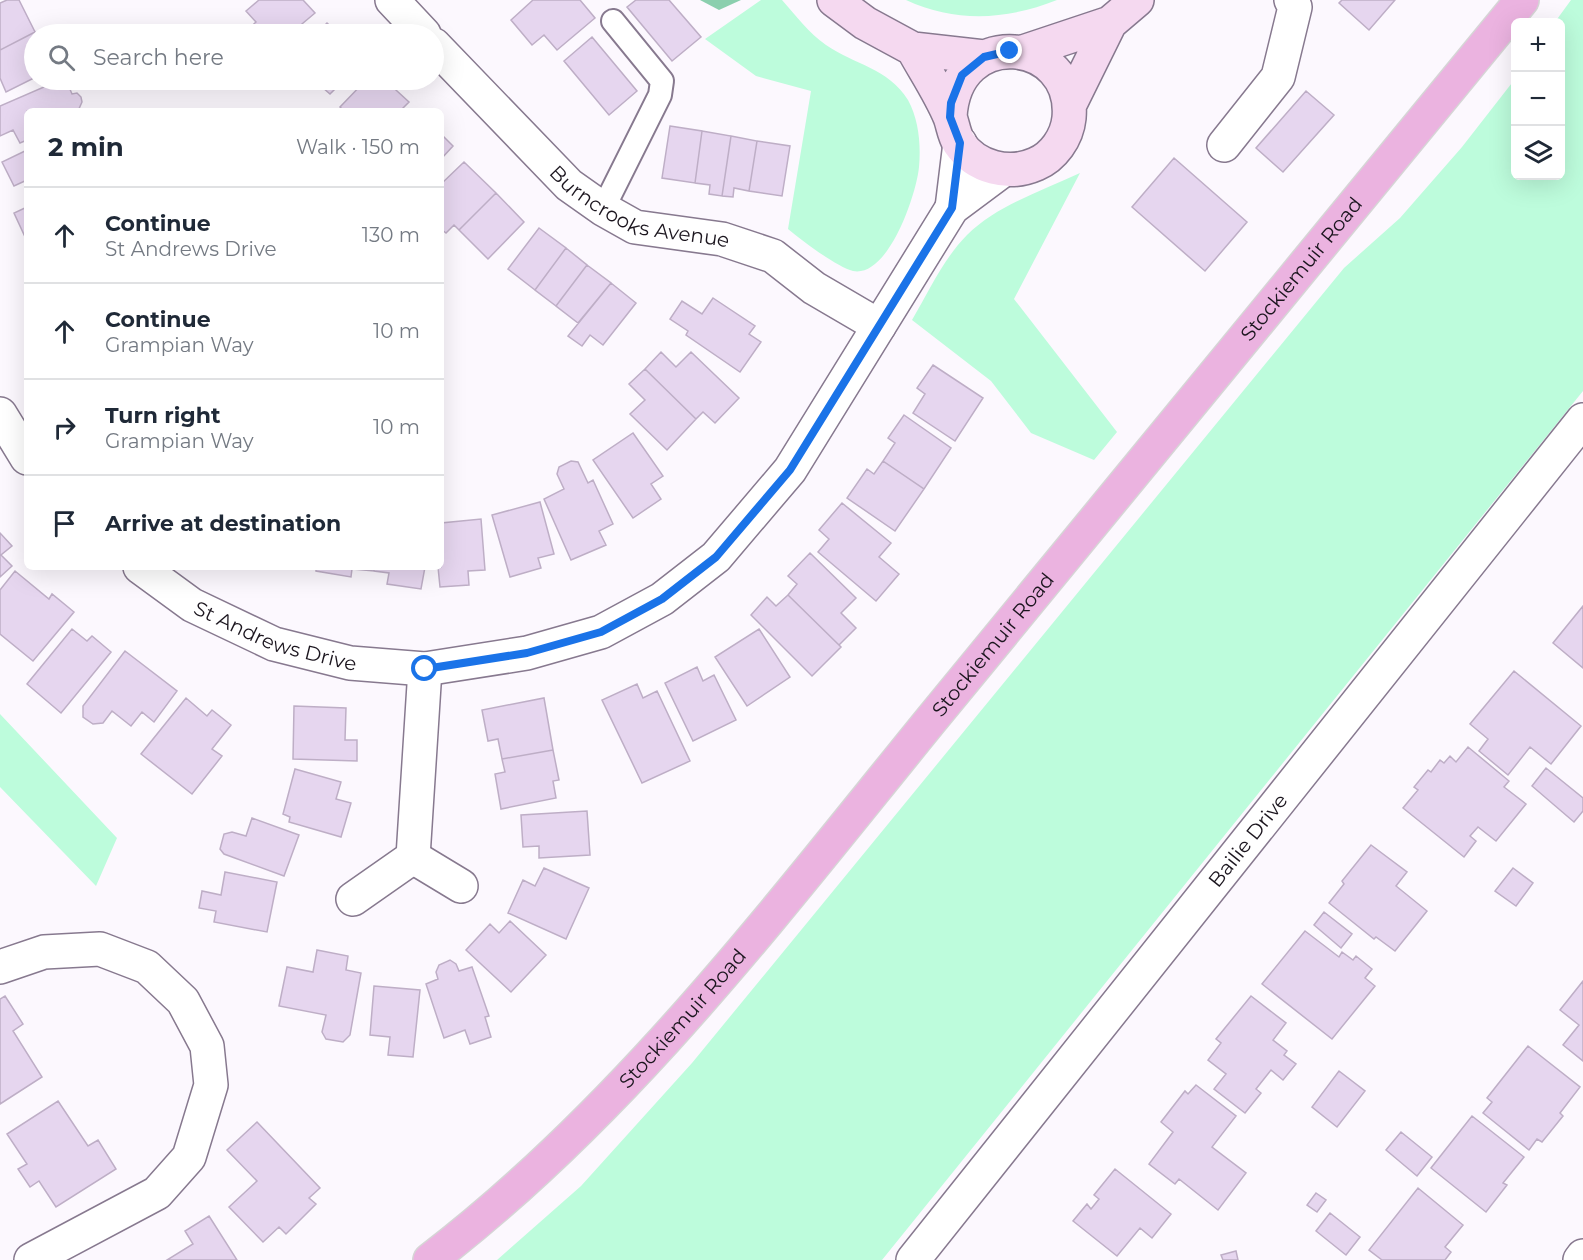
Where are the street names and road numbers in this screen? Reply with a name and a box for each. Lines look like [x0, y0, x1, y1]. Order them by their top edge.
street label: Burncrooks Avenue [545, 160, 733, 253]
street label: Stockiemuir Road [1235, 192, 1367, 346]
street label: Stockiemuir Road [927, 568, 1059, 721]
street label: St Andrews Drive [190, 596, 357, 675]
street label: Bailie Drive [1203, 789, 1292, 892]
street label: Stockiemuir Road [614, 944, 751, 1093]

